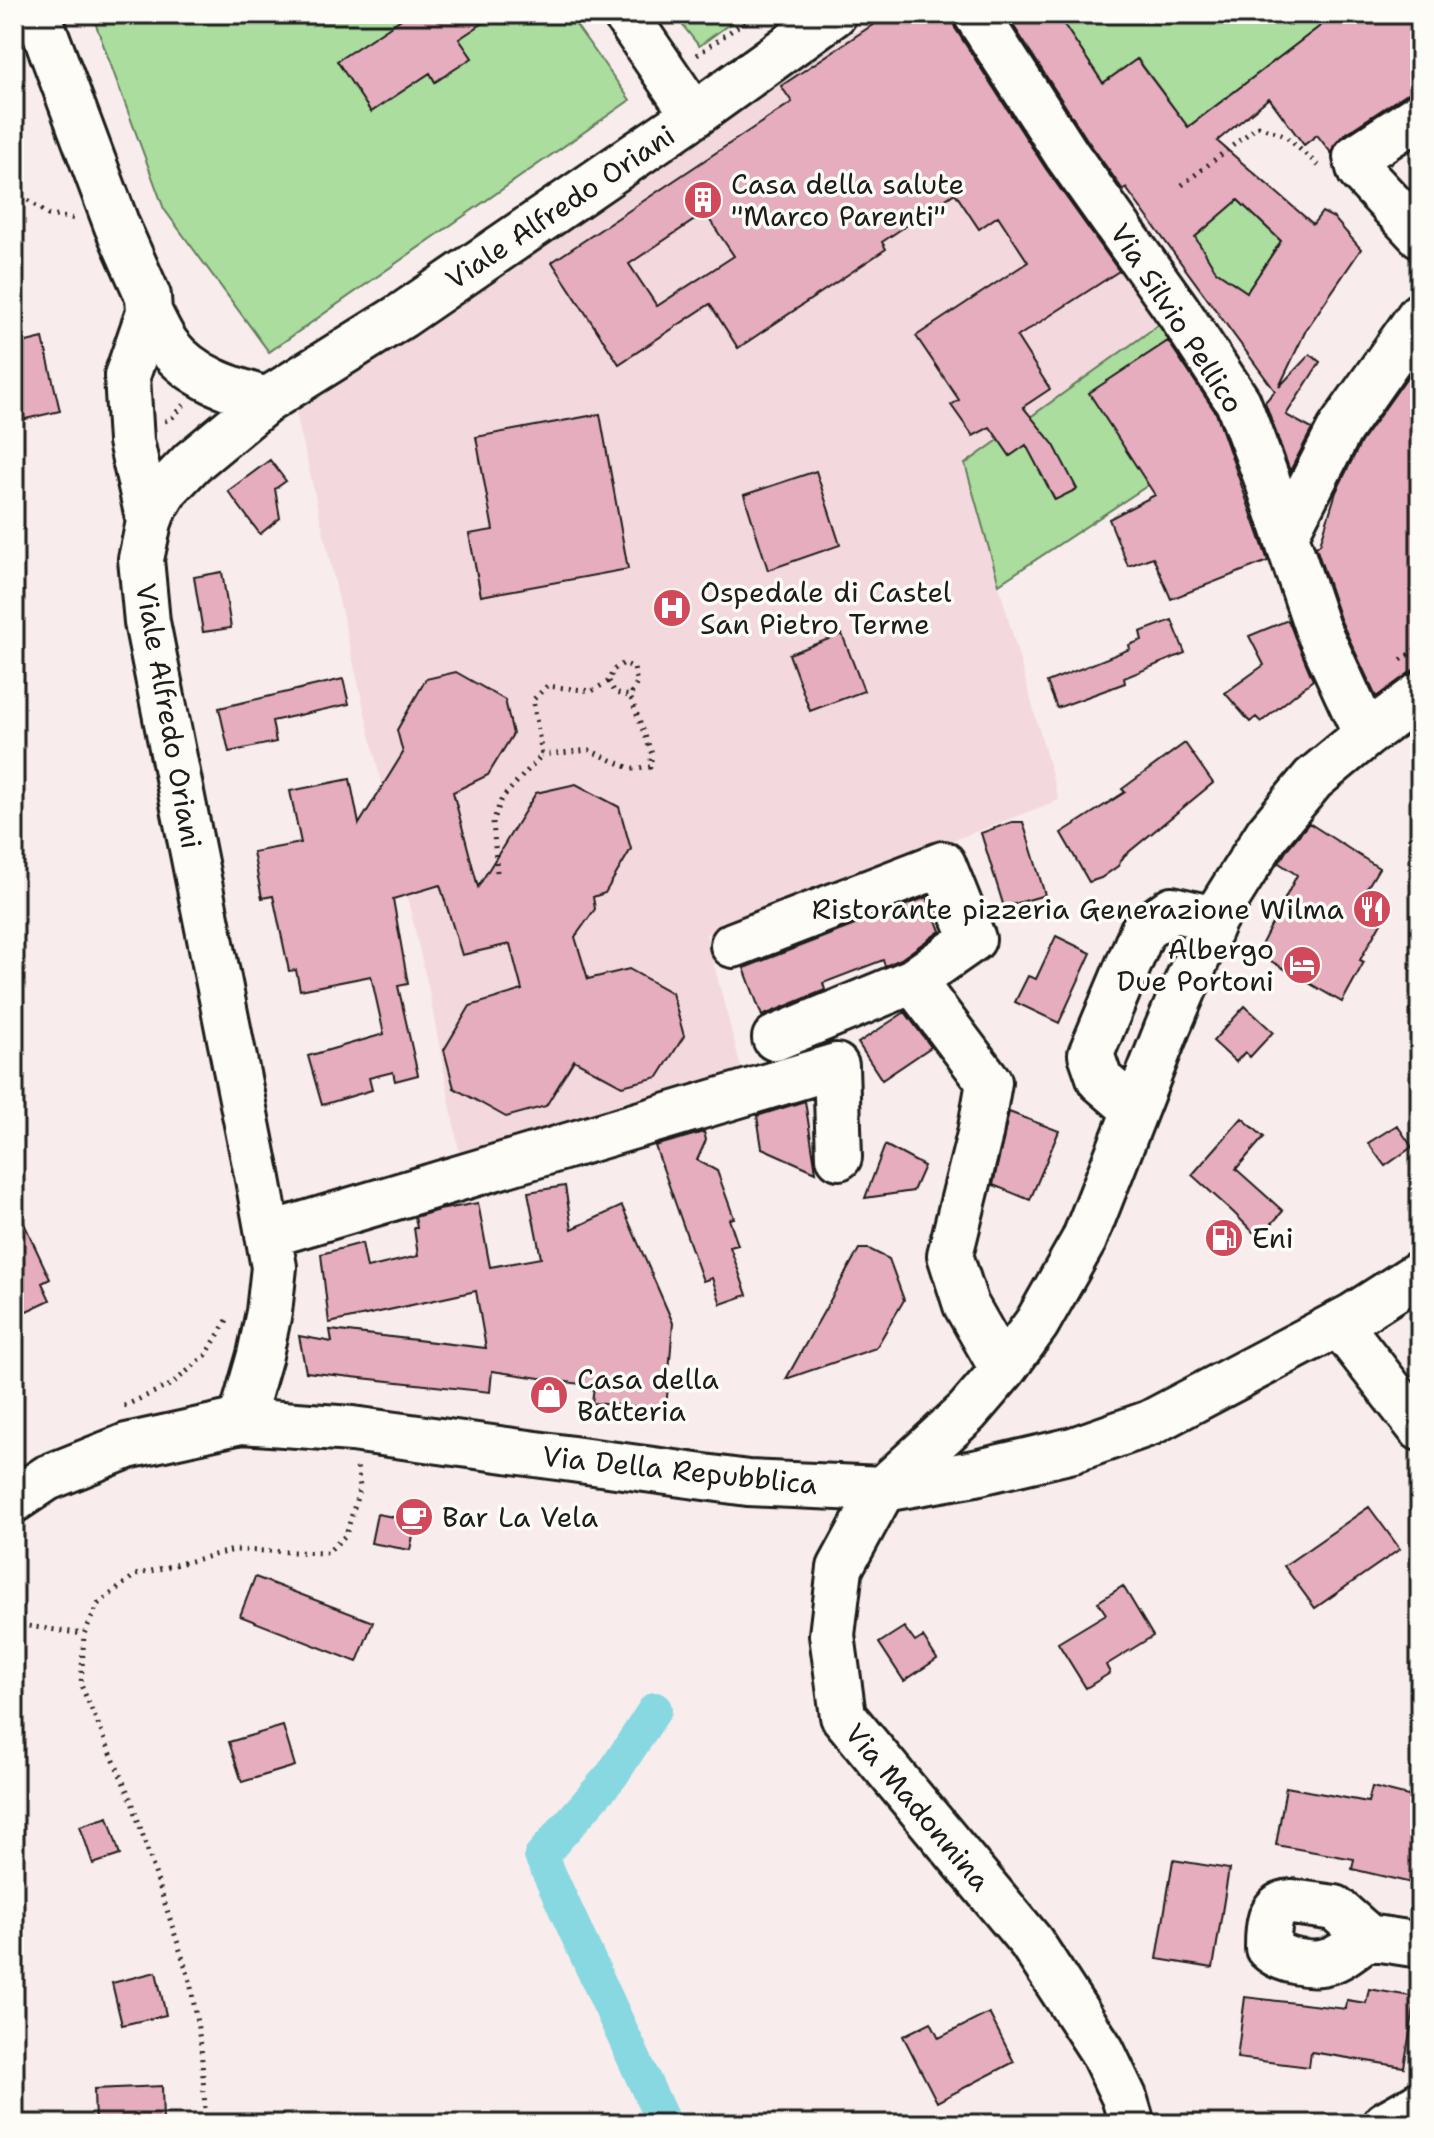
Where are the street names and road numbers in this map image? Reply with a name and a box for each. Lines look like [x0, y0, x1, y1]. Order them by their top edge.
street label: Viale Alfredo Oriani [438, 116, 682, 298]
street label: Via Silvio Pellico [1102, 216, 1252, 420]
street label: Viale Alfredo Oriani [127, 580, 211, 852]
street label: Via Della Repubblica [541, 1437, 819, 1503]
street label: Via Madonnina [837, 1715, 999, 1899]

